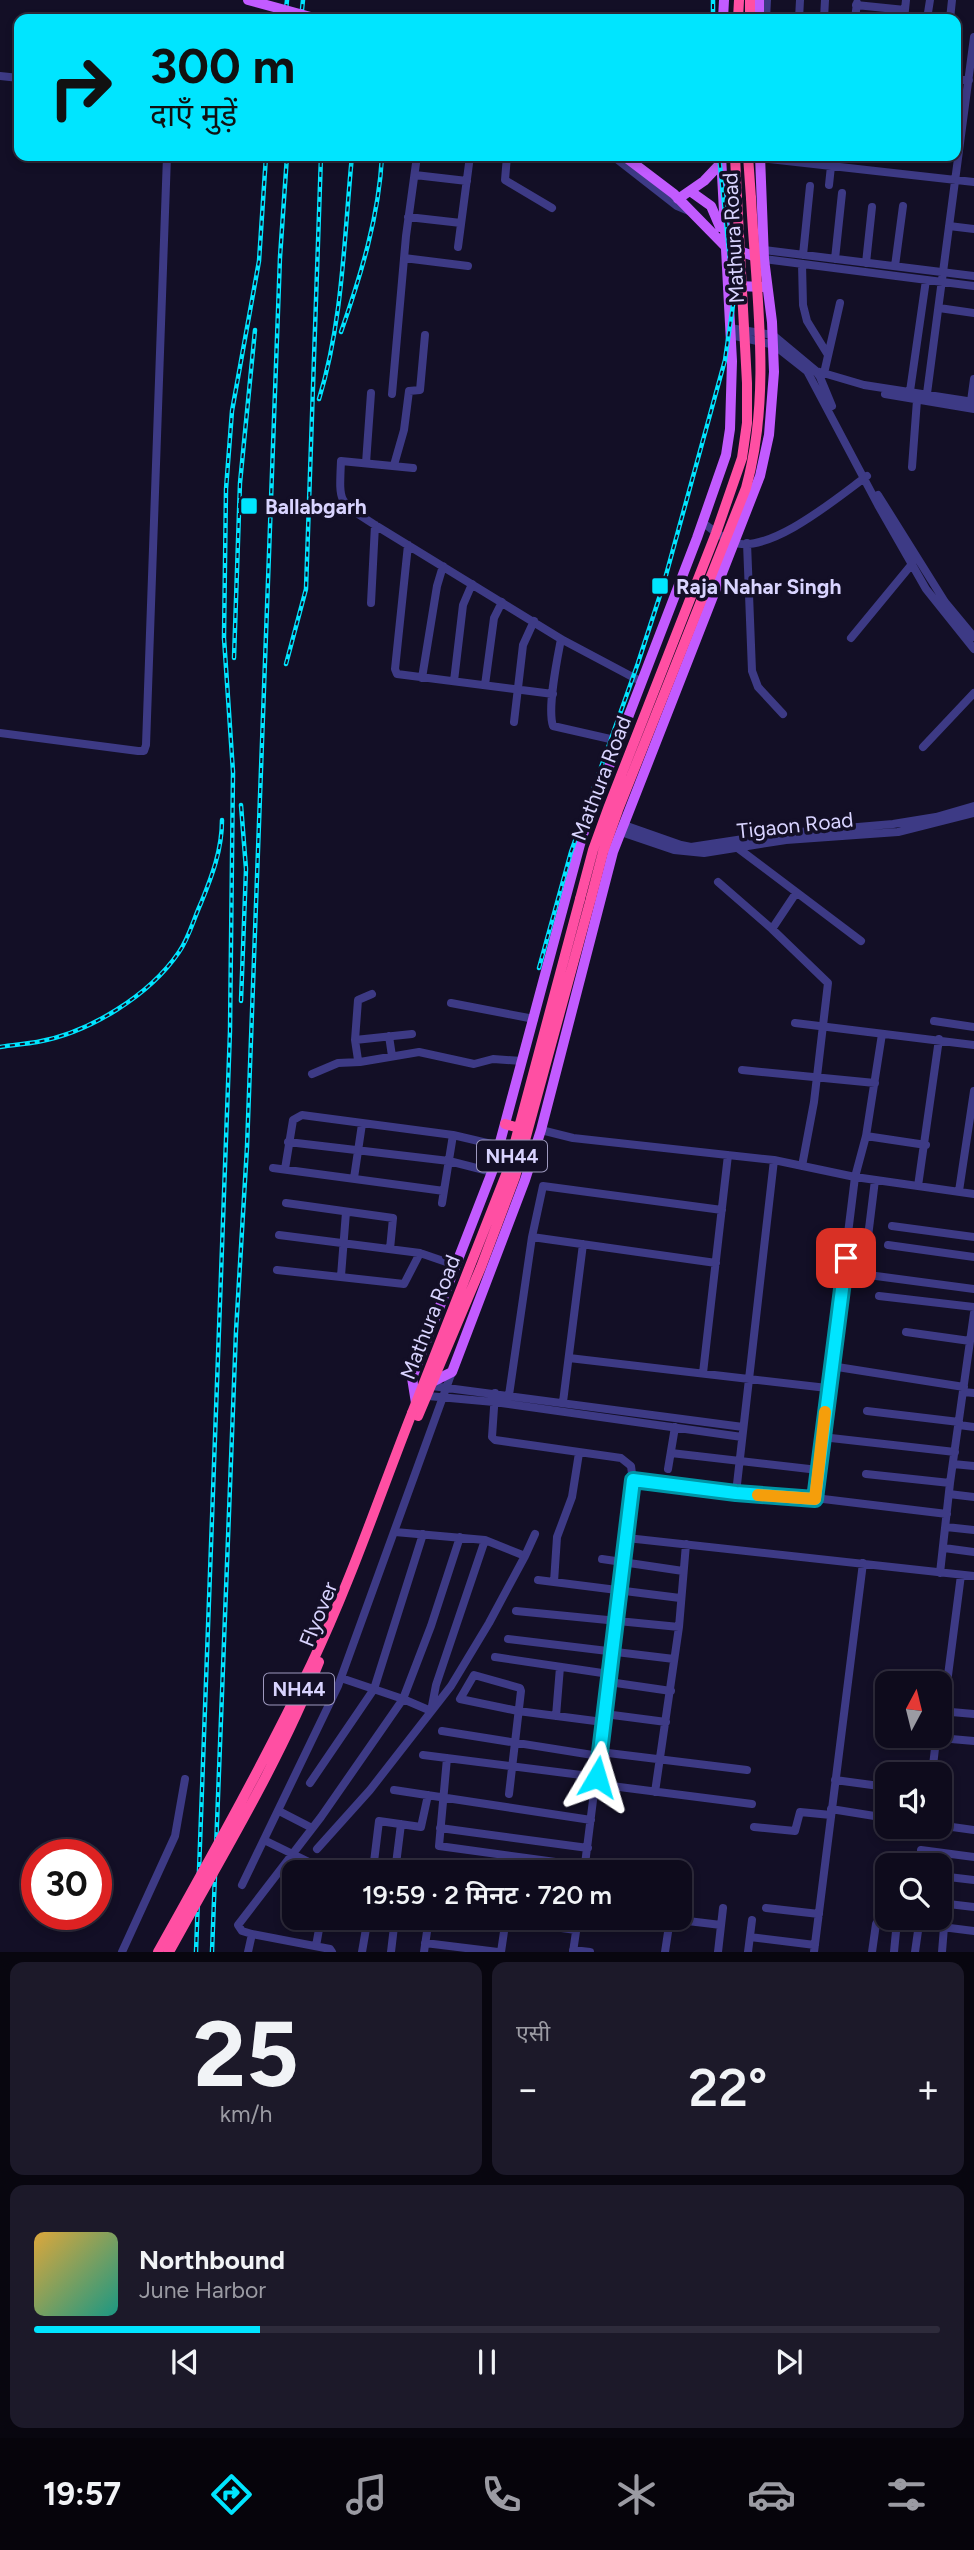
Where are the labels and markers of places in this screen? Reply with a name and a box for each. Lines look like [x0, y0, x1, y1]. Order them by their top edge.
place label: Ballabgarh [265, 494, 367, 519]
marker: Ballabgarh [239, 496, 259, 516]
place label: Raja Nahar Singh [676, 574, 841, 599]
marker: Raja Nahar Singh [650, 576, 670, 596]
pin [816, 1228, 876, 1288]

